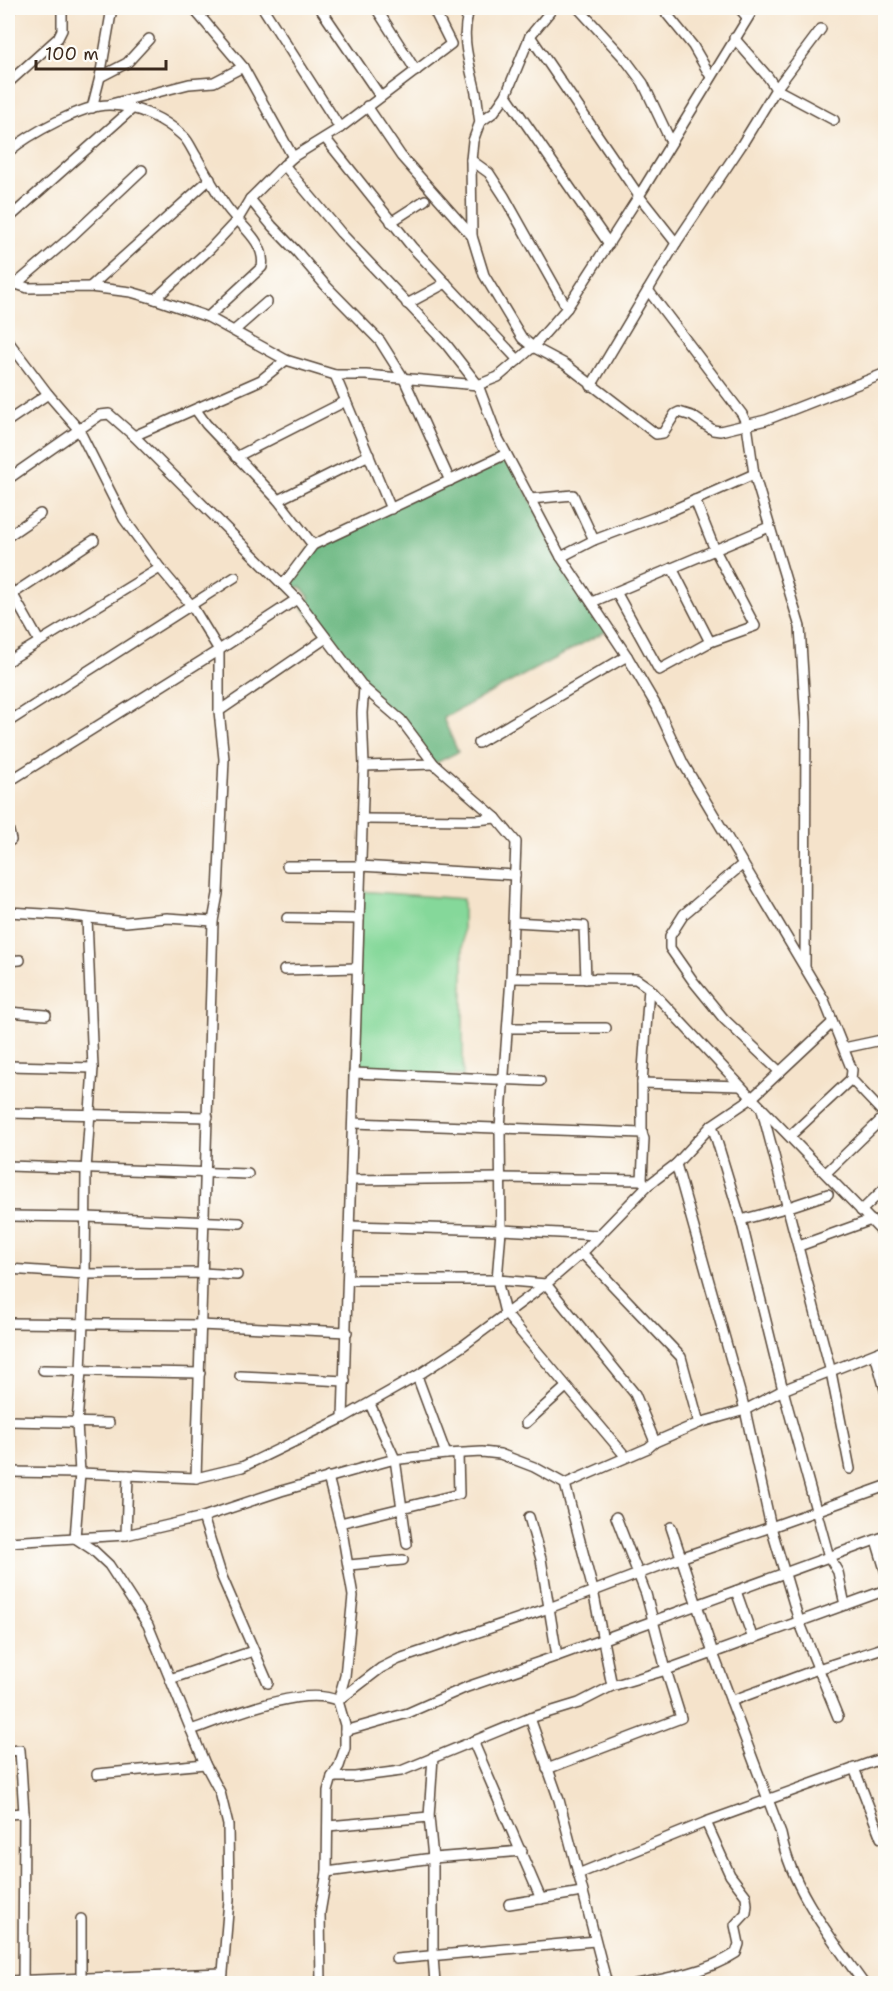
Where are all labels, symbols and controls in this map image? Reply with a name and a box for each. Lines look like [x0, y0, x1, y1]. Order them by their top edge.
scale bar [36, 33, 166, 71]
text: 100 m [45, 42, 99, 66]

